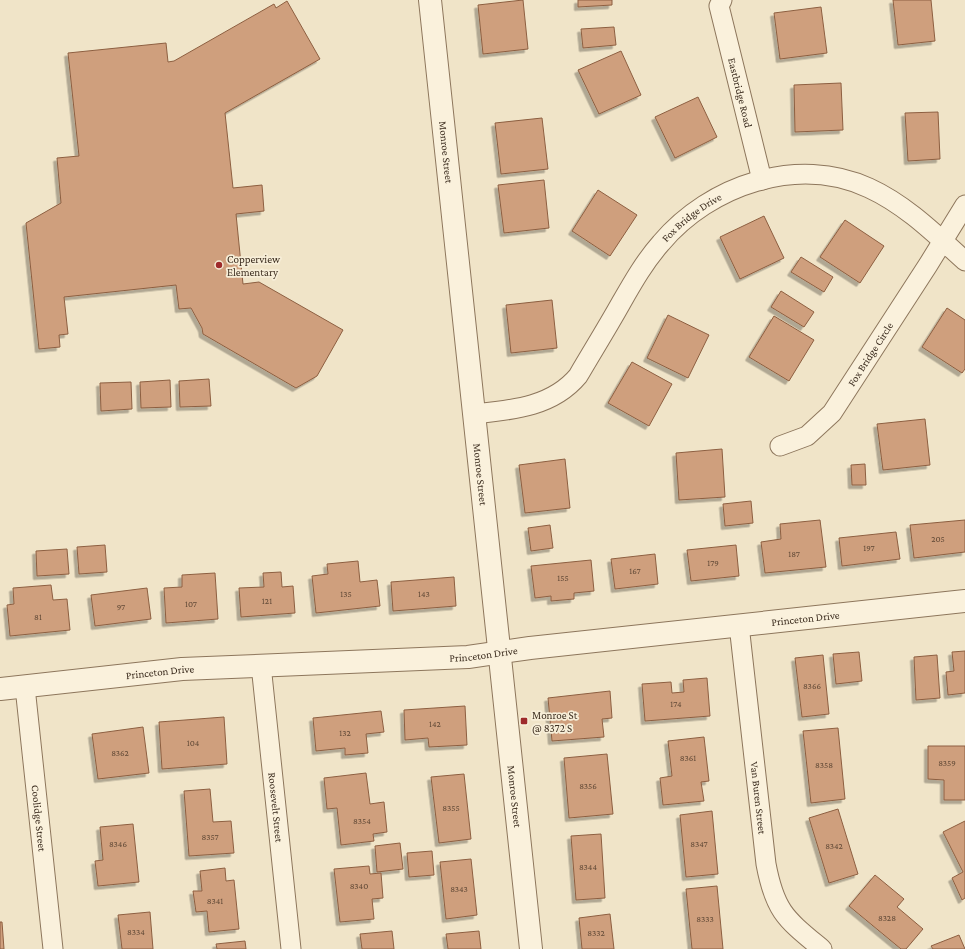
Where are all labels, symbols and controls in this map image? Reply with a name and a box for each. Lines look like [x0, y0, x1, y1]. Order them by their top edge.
street label: Eastbridge Road [726, 56, 755, 129]
street label: Monroe Street [437, 120, 455, 184]
street label: Fox Bridge Drive [659, 190, 723, 244]
place label: Copperview Elementary [227, 253, 281, 279]
marker: Copperview Elementary [214, 260, 224, 270]
street label: Fox Bridge Circle [845, 320, 895, 388]
street label: Monroe Street [471, 443, 490, 506]
house number: 205 [931, 534, 945, 544]
house number: 197 [863, 543, 875, 553]
house number: 187 [788, 549, 800, 559]
house number: 179 [707, 558, 719, 568]
house number: 167 [629, 566, 641, 576]
house number: 155 [557, 573, 569, 583]
house number: 135 [340, 589, 352, 599]
house number: 143 [418, 589, 430, 599]
house number: 121 [262, 596, 272, 606]
house number: 107 [185, 599, 197, 609]
house number: 97 [117, 602, 125, 612]
street label: Princeton Drive [771, 609, 840, 628]
house number: 81 [34, 612, 42, 622]
street label: Princeton Drive [449, 644, 518, 664]
street label: Princeton Drive [125, 662, 195, 681]
house number: 8366 [803, 681, 821, 691]
house number: 174 [670, 699, 682, 709]
place label: Monroe St @ 8372 S [532, 709, 578, 735]
marker: Monroe St @ 8372 S [519, 716, 529, 726]
house number: 142 [429, 719, 441, 729]
house number: 132 [339, 728, 351, 738]
house number: 104 [187, 738, 200, 748]
house number: 8362 [111, 748, 129, 758]
house number: 8361 [680, 753, 696, 763]
house number: 8359 [938, 758, 956, 768]
house number: 8358 [815, 760, 833, 770]
street label: Van Buren Street [748, 761, 769, 835]
street label: Monroe Street [505, 765, 524, 829]
street label: Roosevelt Street [266, 772, 286, 843]
house number: 8356 [579, 781, 597, 791]
street label: Coolidge Street [30, 784, 49, 853]
house number: 8355 [442, 803, 460, 813]
house number: 8354 [353, 816, 371, 826]
house number: 8357 [201, 832, 219, 842]
house number: 8346 [109, 839, 127, 849]
house number: 8347 [690, 839, 708, 849]
house number: 8342 [825, 841, 843, 851]
house number: 8344 [579, 862, 597, 872]
house number: 8340 [350, 881, 368, 891]
house number: 8343 [450, 884, 468, 894]
house number: 8341 [207, 896, 223, 906]
house number: 8328 [878, 913, 896, 923]
house number: 8333 [696, 914, 714, 924]
house number: 8334 [127, 927, 145, 937]
house number: 8332 [587, 928, 605, 938]

